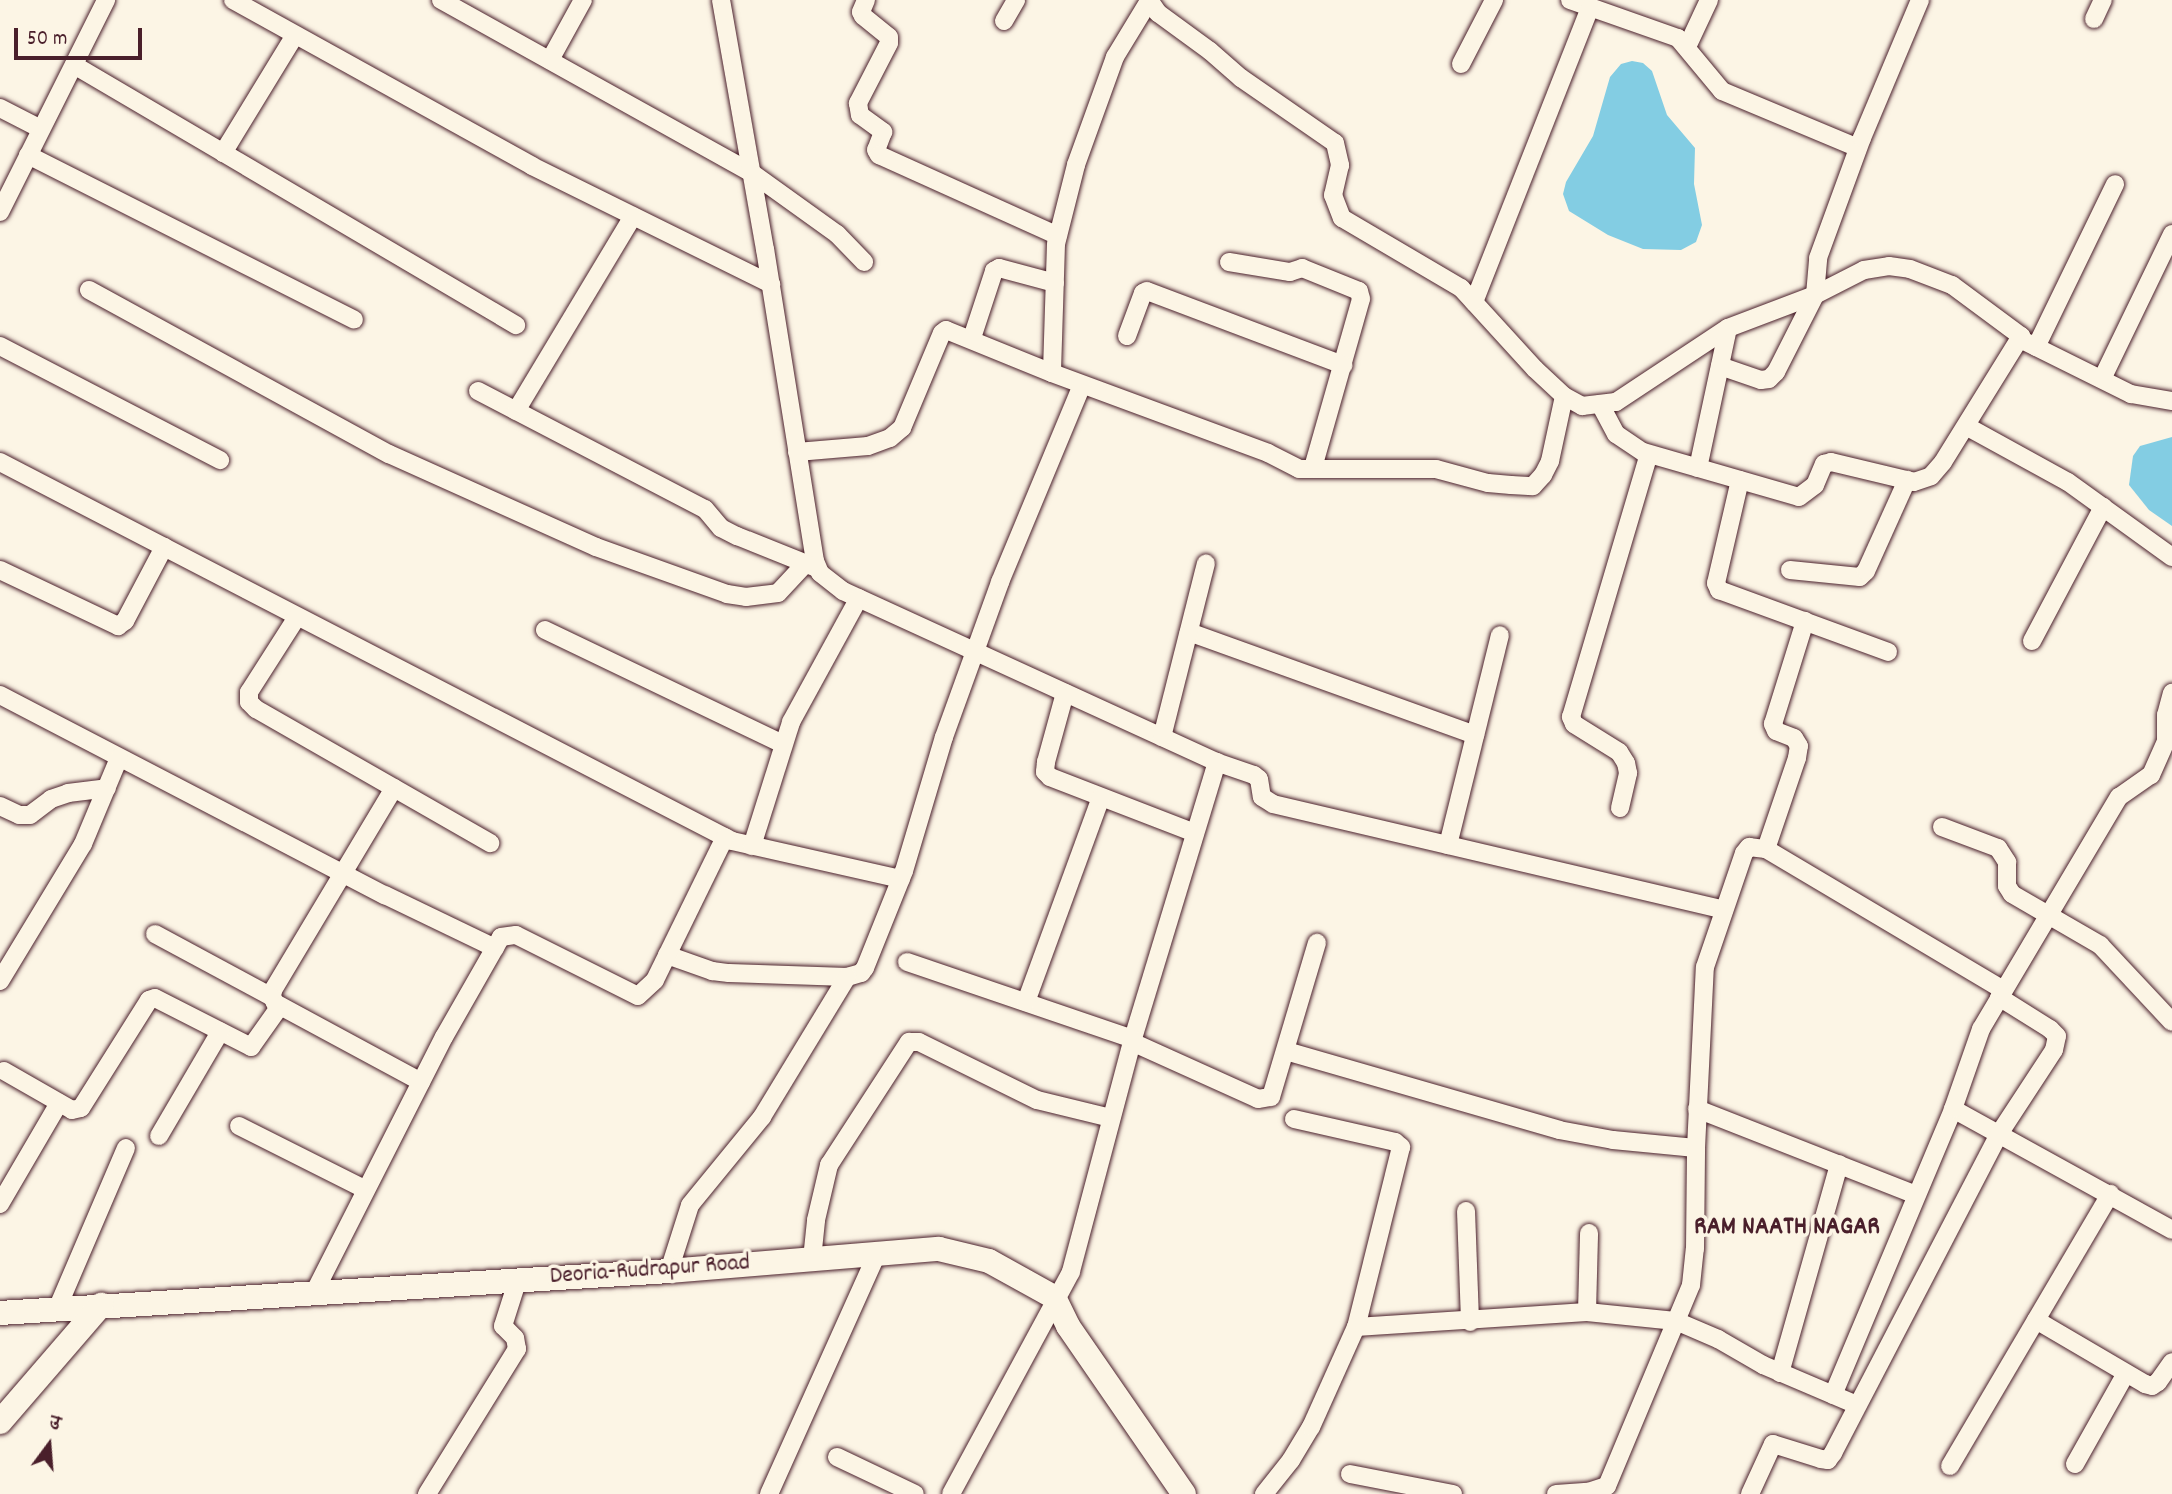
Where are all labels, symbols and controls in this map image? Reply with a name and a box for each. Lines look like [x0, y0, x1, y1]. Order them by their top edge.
scale bar [18, 14, 145, 58]
text: 50 m [27, 25, 67, 55]
district label: RAM NAATH NAGAR [1694, 1212, 1880, 1244]
street label: Deoria-Rudrapur Road [549, 1250, 751, 1292]
north arrow [14, 1410, 84, 1480]
text: उ [46, 1410, 64, 1439]

